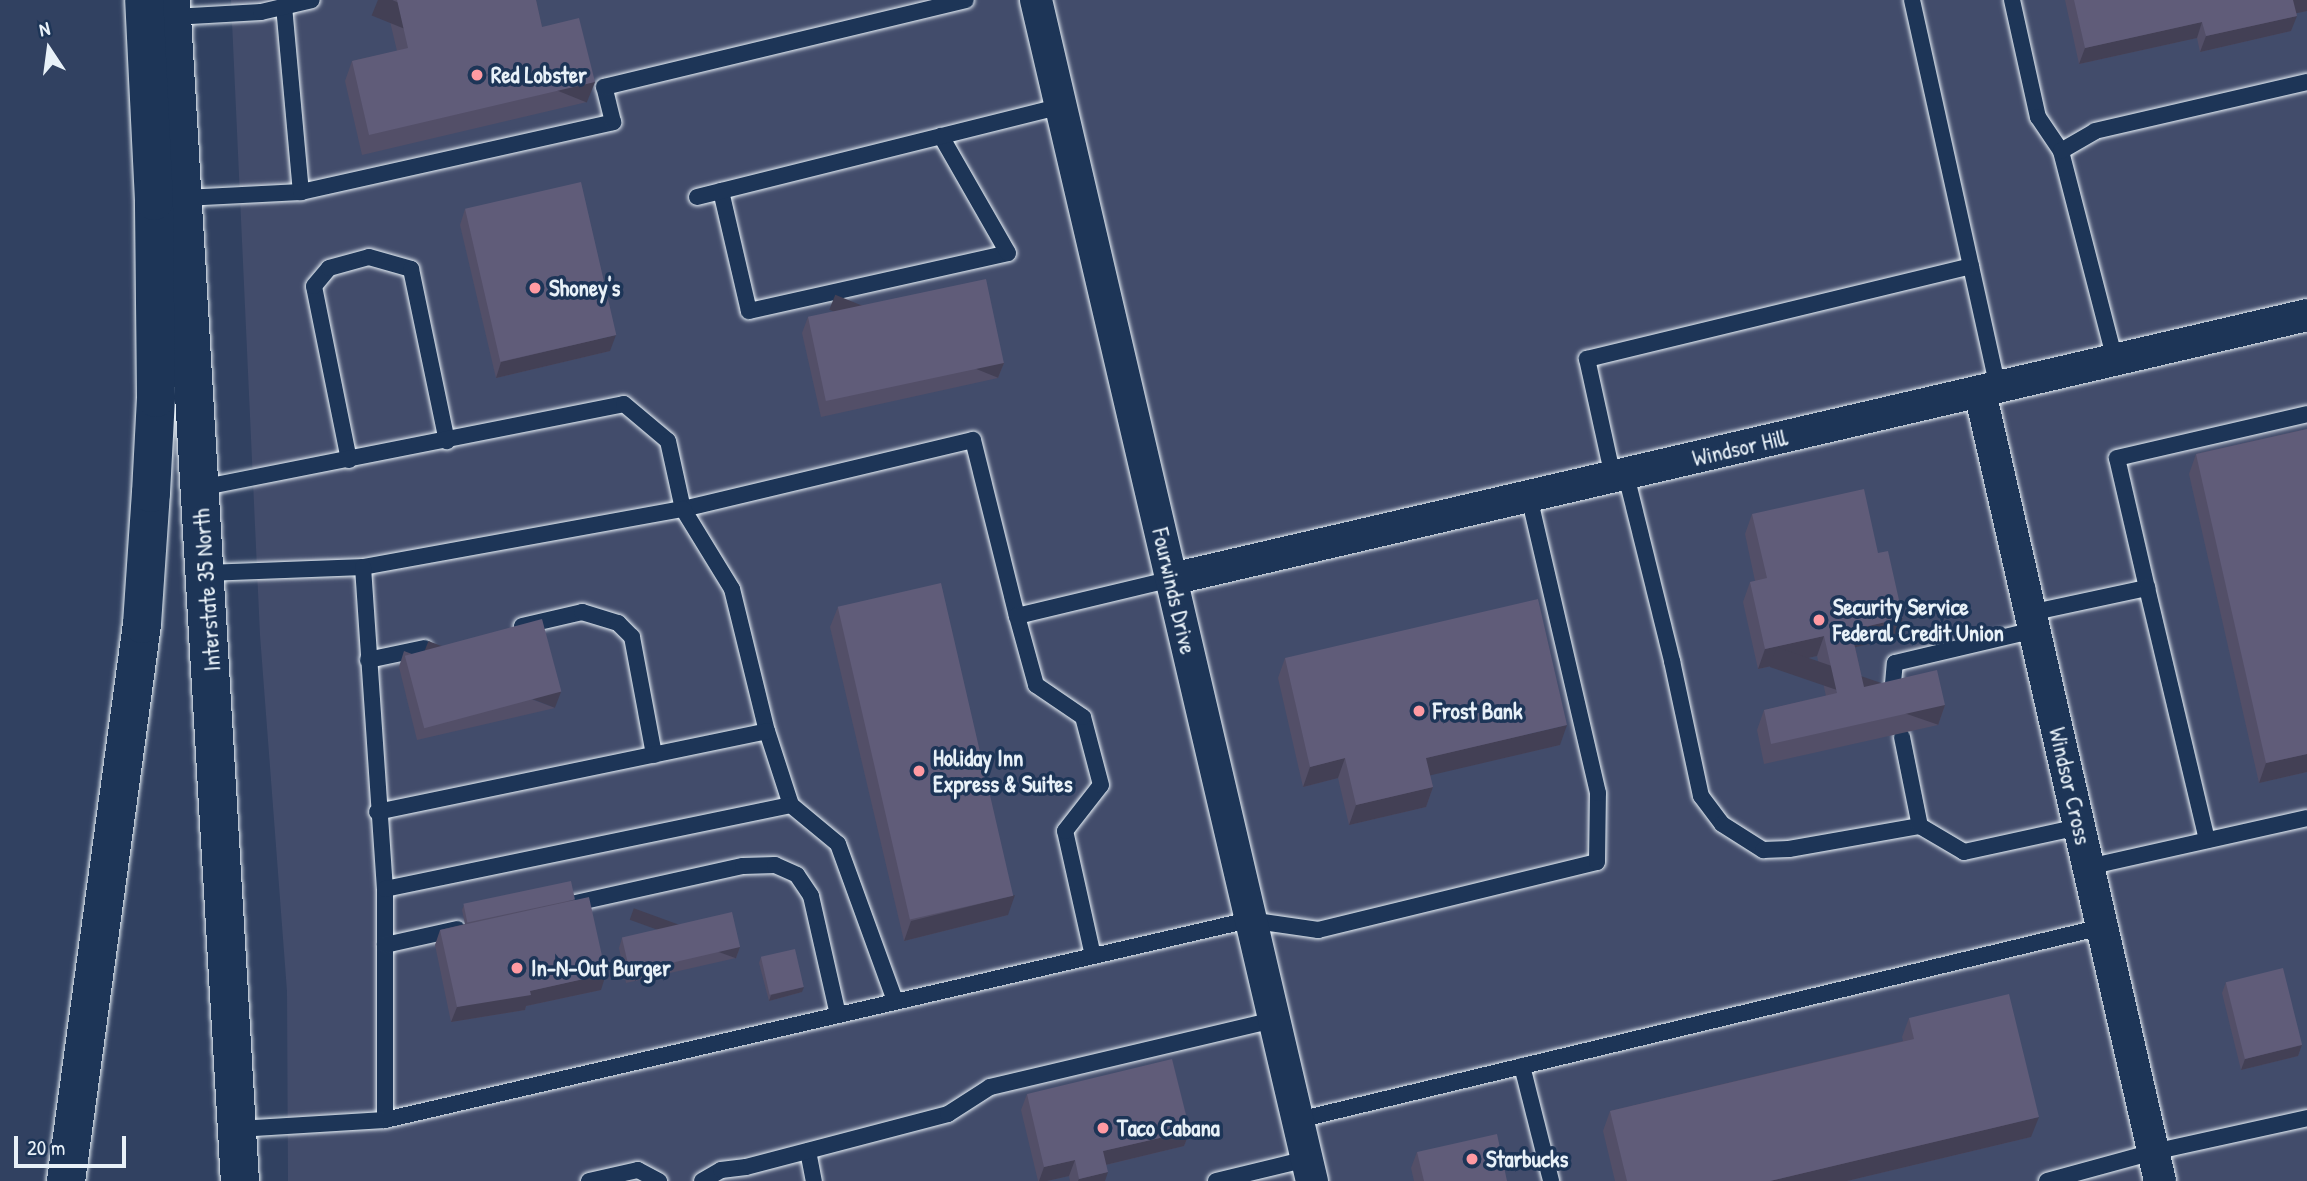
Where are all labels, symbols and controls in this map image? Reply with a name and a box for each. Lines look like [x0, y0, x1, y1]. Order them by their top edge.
north arrow [14, 14, 84, 84]
text: N [36, 15, 52, 42]
place label: Red Lobster [491, 61, 587, 89]
marker: Red Lobster [469, 67, 485, 83]
place label: Shoney's [549, 274, 620, 302]
marker: Shoney's [527, 280, 543, 296]
street label: Windsor Hill [1690, 424, 1790, 472]
street label: Interstate 35 North [188, 508, 226, 672]
street label: Fourwinds Drive [1146, 525, 1202, 657]
place label: Security Service Federal Credit Union [1833, 593, 2004, 647]
marker: Security Service Federal Credit Union [1811, 612, 1827, 628]
place label: Frost Bank [1433, 697, 1522, 725]
marker: Frost Bank [1411, 703, 1427, 719]
street label: Windsor Cross [2043, 725, 2097, 847]
place label: Holiday Inn Express & Suites [933, 744, 1073, 798]
marker: Holiday Inn Express & Suites [911, 763, 927, 779]
place label: In-N-Out Burger [531, 954, 671, 982]
marker: In-N-Out Burger [509, 960, 525, 976]
place label: Taco Cabana [1117, 1114, 1220, 1142]
marker: Taco Cabana [1095, 1120, 1111, 1136]
scale bar [18, 1122, 130, 1166]
text: 20 m [27, 1133, 65, 1162]
place label: Starbucks [1486, 1145, 1568, 1173]
marker: Starbucks [1464, 1151, 1480, 1167]

